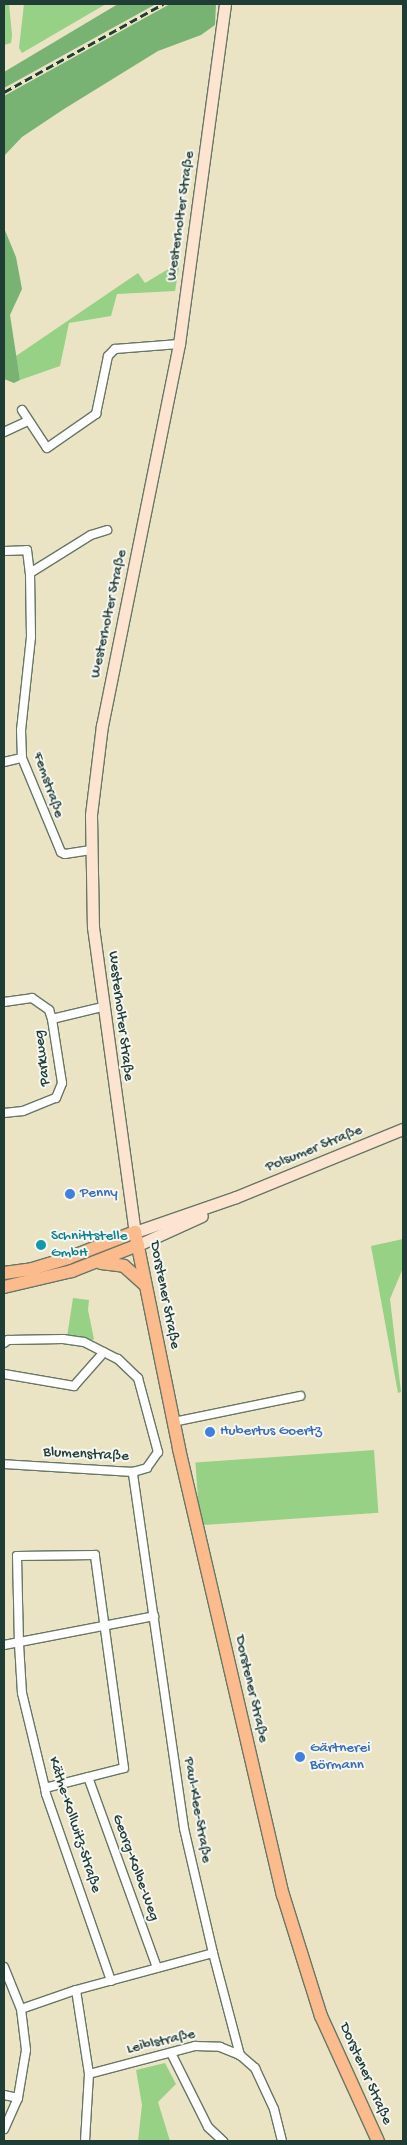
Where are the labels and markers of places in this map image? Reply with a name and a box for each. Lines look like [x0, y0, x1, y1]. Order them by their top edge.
place label: Penny [80, 1185, 118, 1203]
marker: Penny [64, 1188, 76, 1200]
place label: Schnittstelle GmbH [51, 1227, 127, 1262]
marker: Schnittstelle GmbH [35, 1239, 47, 1251]
place label: Hubertus Goertz [220, 1423, 322, 1441]
marker: Hubertus Goertz [204, 1426, 216, 1438]
place label: Gärtnerei Börmann [310, 1739, 370, 1774]
marker: Gärtnerei Börmann [294, 1751, 306, 1763]

